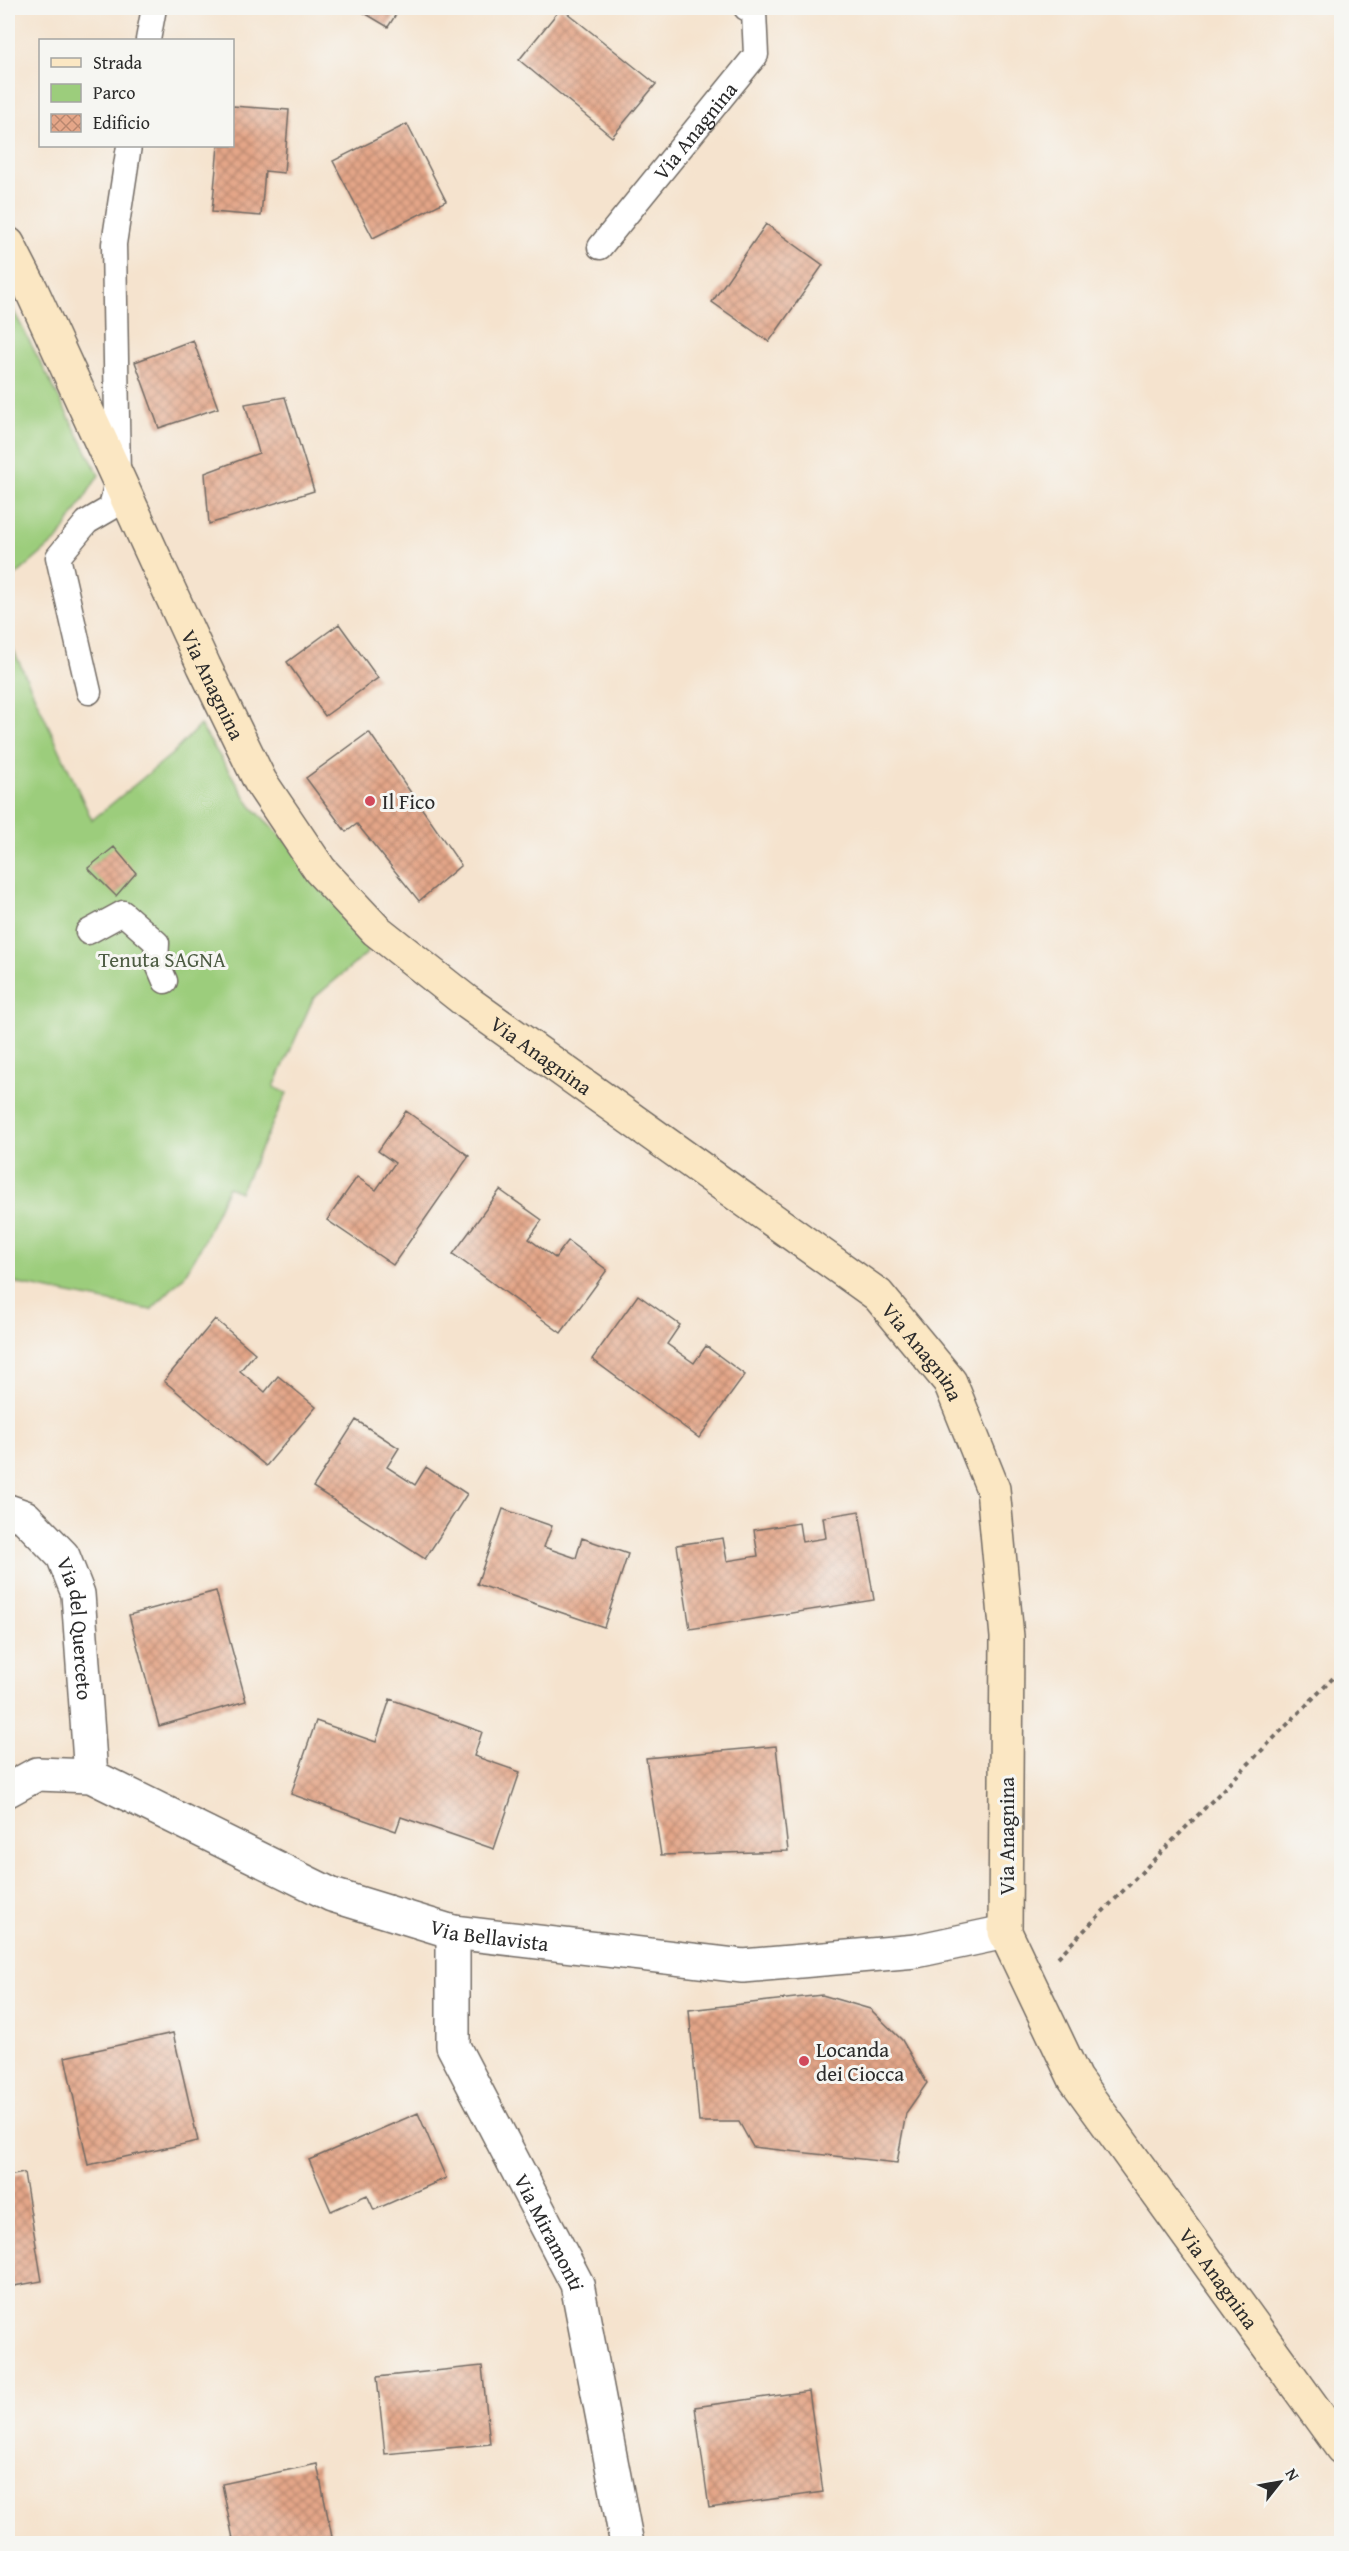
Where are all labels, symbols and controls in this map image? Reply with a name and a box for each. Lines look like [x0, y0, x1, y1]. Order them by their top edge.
legend [39, 39, 234, 147]
text: Strada [93, 49, 143, 76]
street label: Via Anagnina [645, 75, 744, 186]
text: Parco [93, 79, 136, 106]
text: Edificio [93, 109, 150, 136]
street label: Via Anagnina [174, 624, 253, 745]
place label: Il Fico [382, 786, 435, 817]
marker: Il Fico [363, 794, 377, 808]
park label: Tenuta SAGNA [98, 944, 226, 975]
street label: Via Anagnina [484, 1008, 599, 1102]
street label: Via Anagnina [875, 1295, 971, 1405]
street label: Via del Querceto [49, 1552, 101, 1701]
street label: Via Anagnina [991, 1777, 1022, 1895]
street label: Via Bellavista [426, 1910, 550, 1959]
place label: Locanda dei Ciocca [816, 2034, 904, 2089]
marker: Locanda dei Ciocca [797, 2054, 811, 2068]
street label: Via Miramonti [507, 2168, 593, 2293]
street label: Via Anagnina [1172, 2221, 1266, 2335]
north arrow [1250, 2452, 1310, 2512]
text: N [1280, 2464, 1306, 2485]

